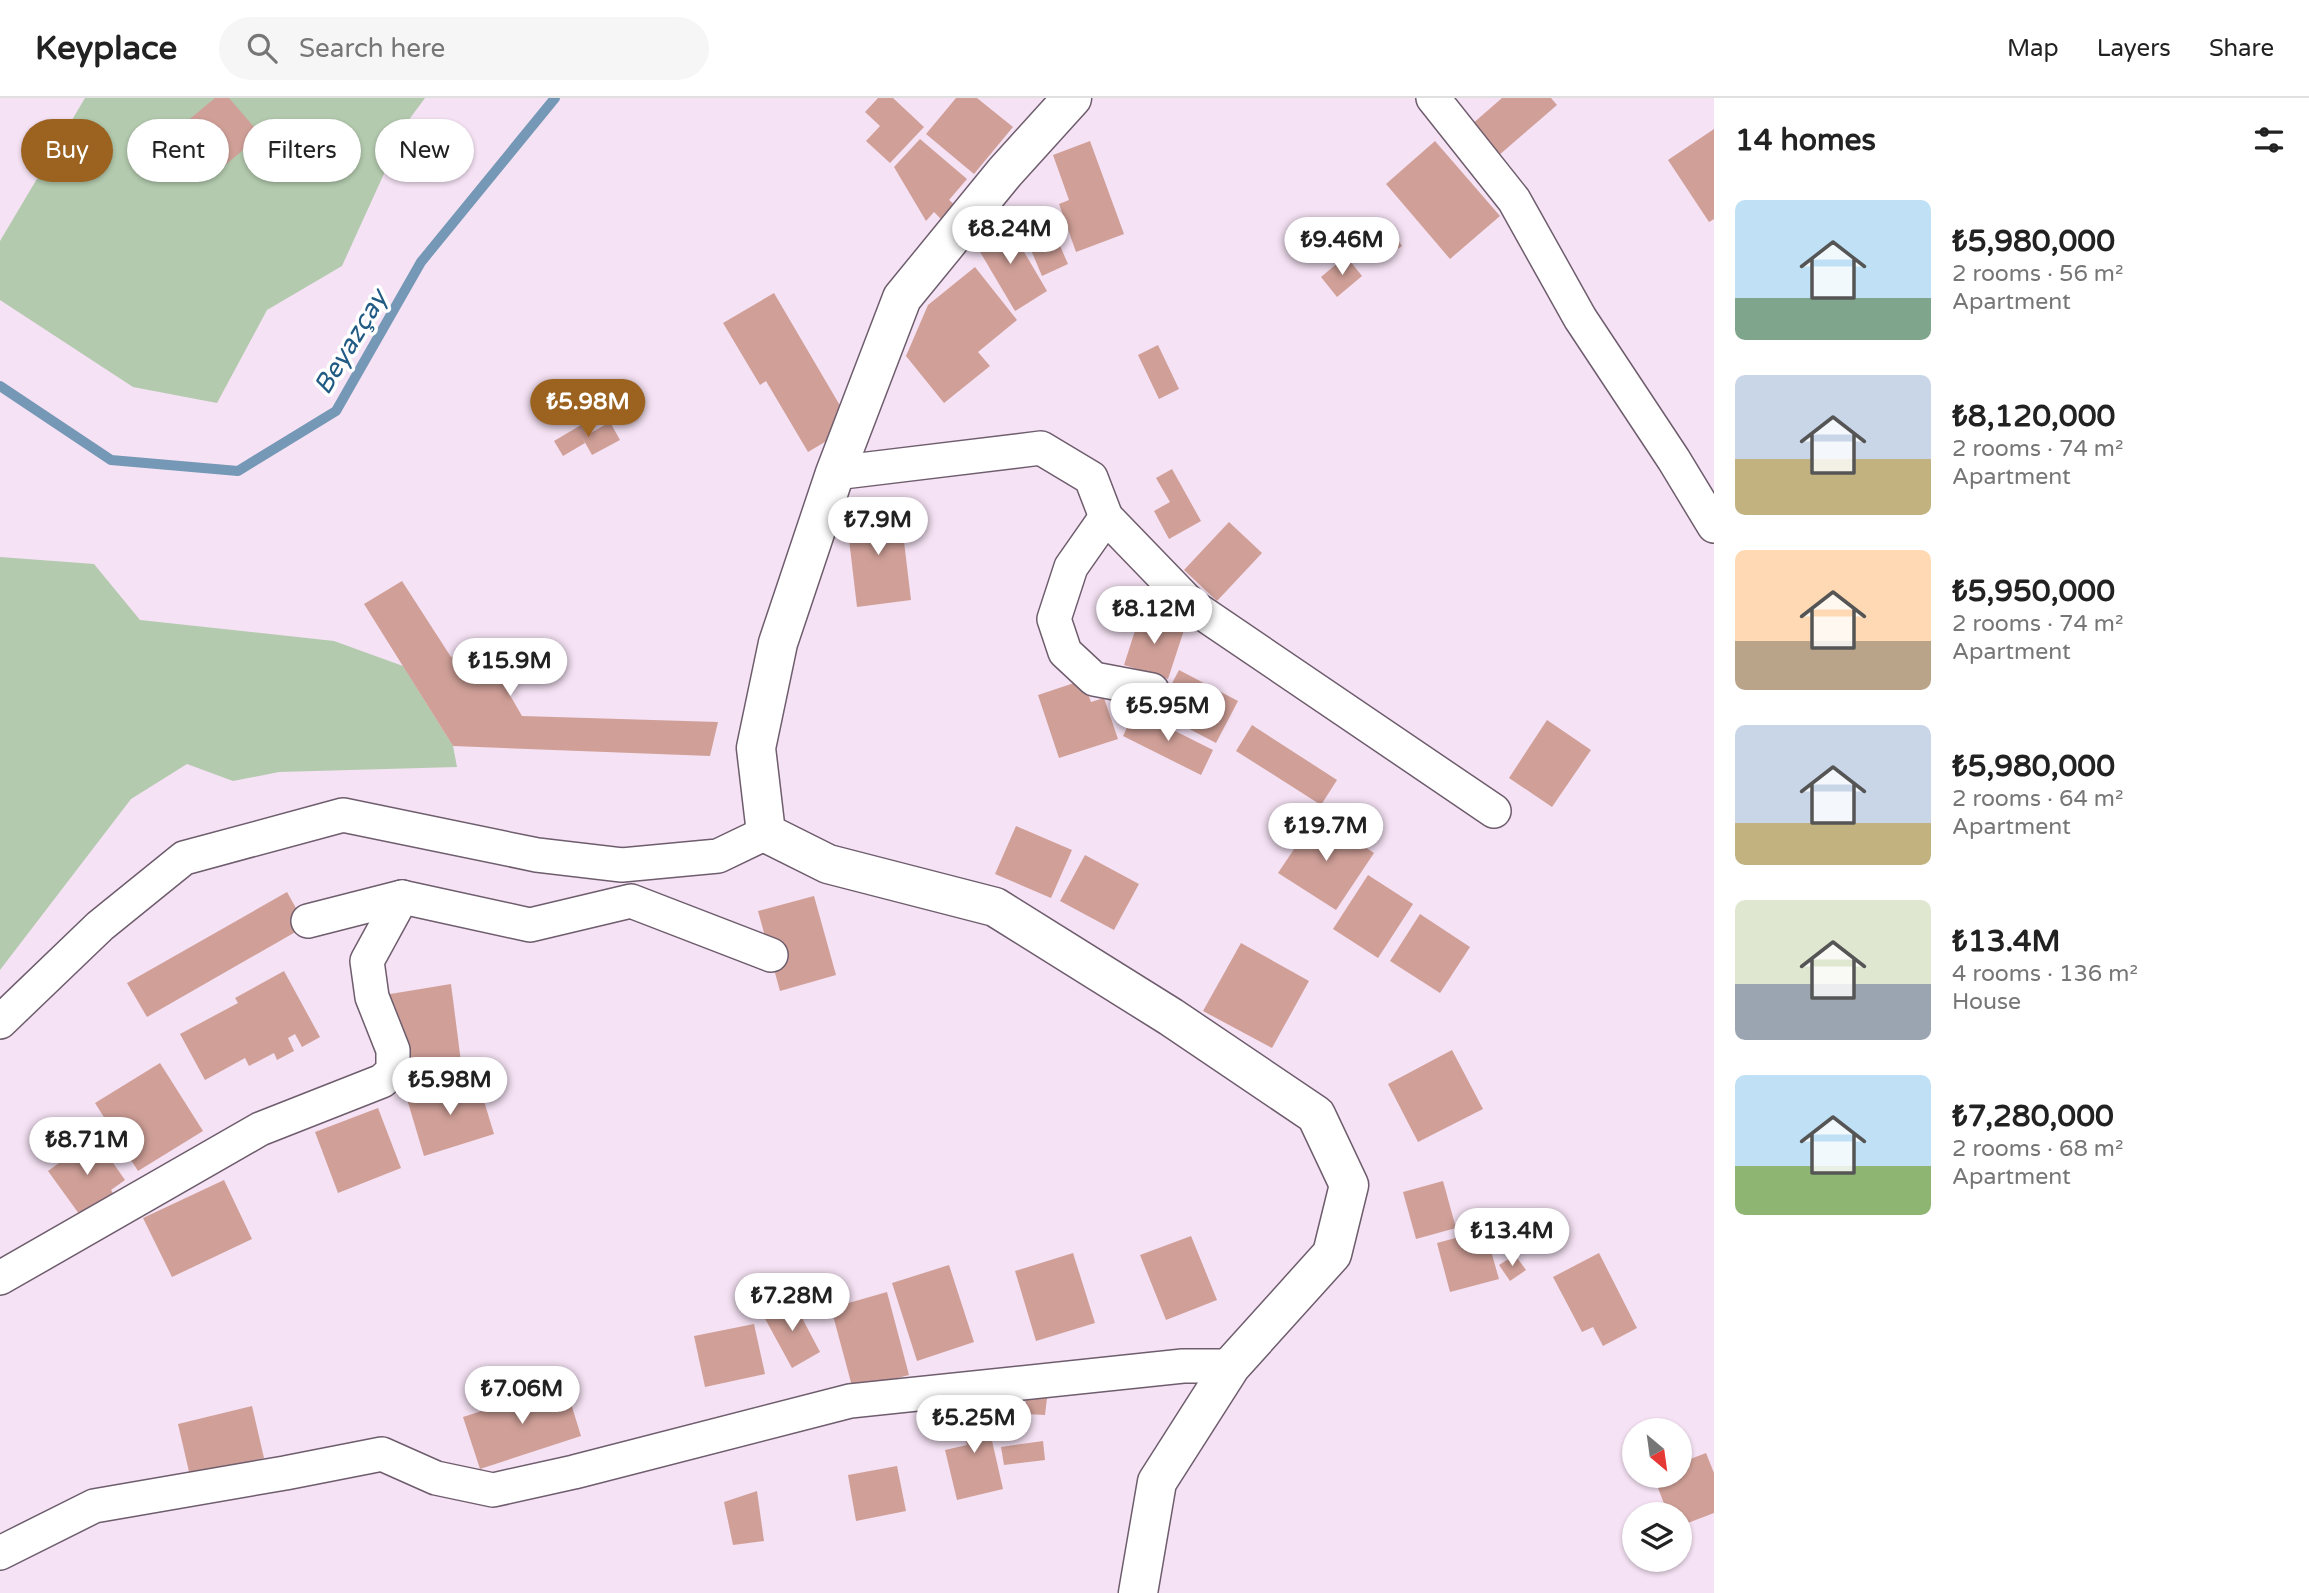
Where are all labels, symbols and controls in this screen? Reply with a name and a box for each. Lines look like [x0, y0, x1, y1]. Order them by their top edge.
search box [219, 17, 709, 80]
text: Keyplace [35, 29, 177, 68]
icon: search [243, 29, 281, 67]
text: Search here [299, 33, 445, 64]
text: Map [2007, 34, 2059, 63]
text: Layers [2097, 34, 2171, 63]
text: Share [2209, 34, 2274, 63]
chip: Buy [21, 119, 113, 182]
chip: Rent [127, 119, 229, 182]
chip: Filters [243, 119, 361, 182]
chip: New [375, 119, 474, 182]
icon: filters [2250, 121, 2288, 159]
text: 14 homes [1735, 122, 1876, 159]
pin: ₺8.24M [953, 206, 1067, 266]
text: ₺8.24M [968, 215, 1052, 243]
pin: ₺9.46M [1285, 218, 1399, 277]
text: ₺5,980,000 [1952, 223, 2115, 260]
text: ₺9.46M [1300, 226, 1384, 254]
icon: home [1791, 228, 1875, 312]
text: 2 rooms · 56 m² [1952, 260, 2123, 288]
water label: Beyazçay [307, 282, 395, 400]
text: Apartment [1952, 288, 2071, 316]
pin: ₺5.98M [531, 380, 645, 439]
text: ₺5.98M [546, 388, 630, 416]
text: ₺8,120,000 [1952, 398, 2115, 435]
icon: home [1791, 403, 1875, 487]
text: 2 rooms · 74 m² [1952, 435, 2123, 463]
text: Apartment [1952, 463, 2071, 491]
pin: ₺7.9M [829, 498, 927, 557]
text: ₺7.9M [844, 506, 912, 534]
text: ₺5,950,000 [1952, 573, 2115, 610]
icon: home [1791, 578, 1875, 662]
pin: ₺8.12M [1097, 587, 1211, 646]
text: ₺8.12M [1112, 595, 1196, 623]
text: 2 rooms · 74 m² [1952, 610, 2123, 638]
pin: ₺15.9M [453, 638, 567, 698]
text: Apartment [1952, 638, 2071, 666]
text: ₺15.9M [468, 647, 552, 675]
pin: ₺5.95M [1111, 684, 1225, 743]
text: ₺5.95M [1126, 692, 1210, 720]
text: ₺5,980,000 [1952, 748, 2115, 785]
icon: home [1791, 753, 1875, 837]
text: 2 rooms · 64 m² [1952, 785, 2123, 813]
pin: ₺19.7M [1269, 804, 1383, 863]
text: ₺19.7M [1284, 812, 1368, 840]
text: Apartment [1952, 813, 2071, 841]
text: ₺13.4M [1952, 923, 2061, 960]
icon: home [1791, 928, 1875, 1012]
text: 4 rooms · 136 m² [1952, 960, 2138, 988]
text: House [1952, 988, 2021, 1016]
pin: ₺5.98M [393, 1058, 507, 1117]
text: ₺5.98M [408, 1066, 492, 1094]
text: ₺7,280,000 [1952, 1098, 2114, 1135]
icon: home [1791, 1103, 1875, 1187]
pin: ₺8.71M [30, 1118, 144, 1177]
text: ₺8.71M [45, 1126, 129, 1154]
text: 2 rooms · 68 m² [1952, 1135, 2123, 1163]
text: Apartment [1952, 1163, 2071, 1191]
pin: ₺13.4M [1455, 1208, 1569, 1268]
text: ₺13.4M [1470, 1217, 1554, 1245]
pin: ₺7.28M [735, 1274, 849, 1333]
text: ₺7.28M [751, 1282, 833, 1310]
pin: ₺7.06M [465, 1366, 579, 1426]
text: ₺7.06M [481, 1375, 563, 1403]
pin: ₺5.25M [917, 1396, 1031, 1455]
text: ₺5.25M [932, 1404, 1016, 1432]
north arrow [1622, 1418, 1692, 1488]
map controls [1622, 1418, 1692, 1572]
button: layers [1622, 1502, 1692, 1572]

